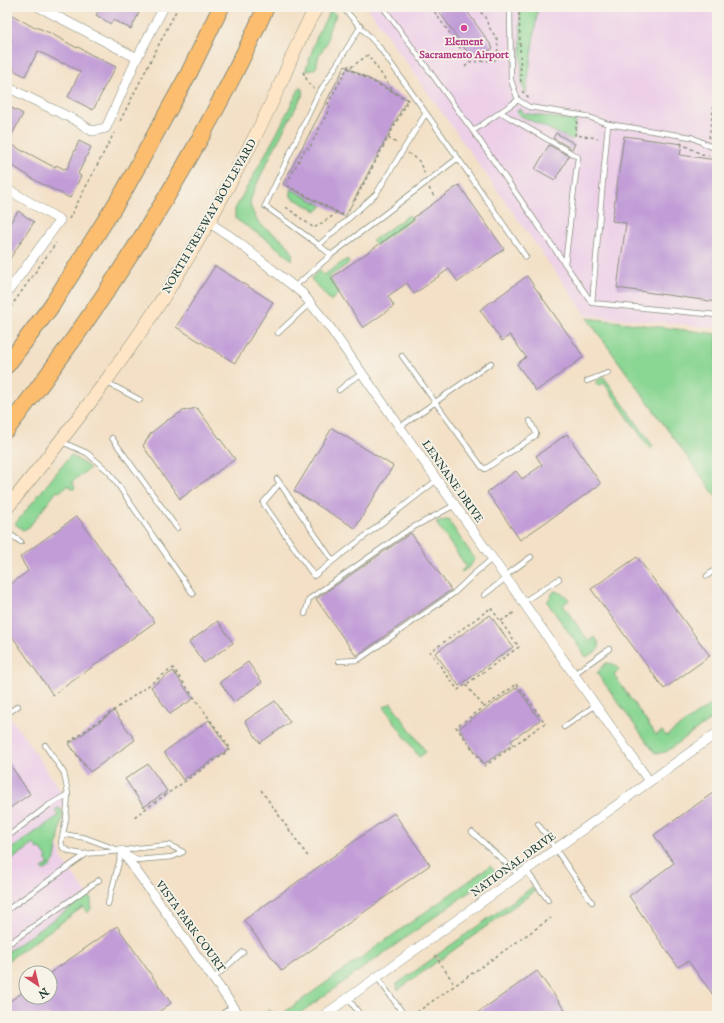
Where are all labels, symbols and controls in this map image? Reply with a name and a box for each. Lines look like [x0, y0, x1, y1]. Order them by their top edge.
marker: Element Sacramento Airport [459, 23, 469, 33]
place label: Element Sacramento Airport [419, 35, 509, 62]
street label: NORTH FREEWAY BOULEVARD [160, 137, 260, 296]
street label: LENNANE DRIVE [418, 438, 486, 526]
street label: NATIONAL DRIVE [468, 829, 559, 900]
street label: VISTA PARK COURT [152, 877, 228, 975]
north arrow [18, 965, 58, 1005]
text: N [35, 983, 52, 1001]

